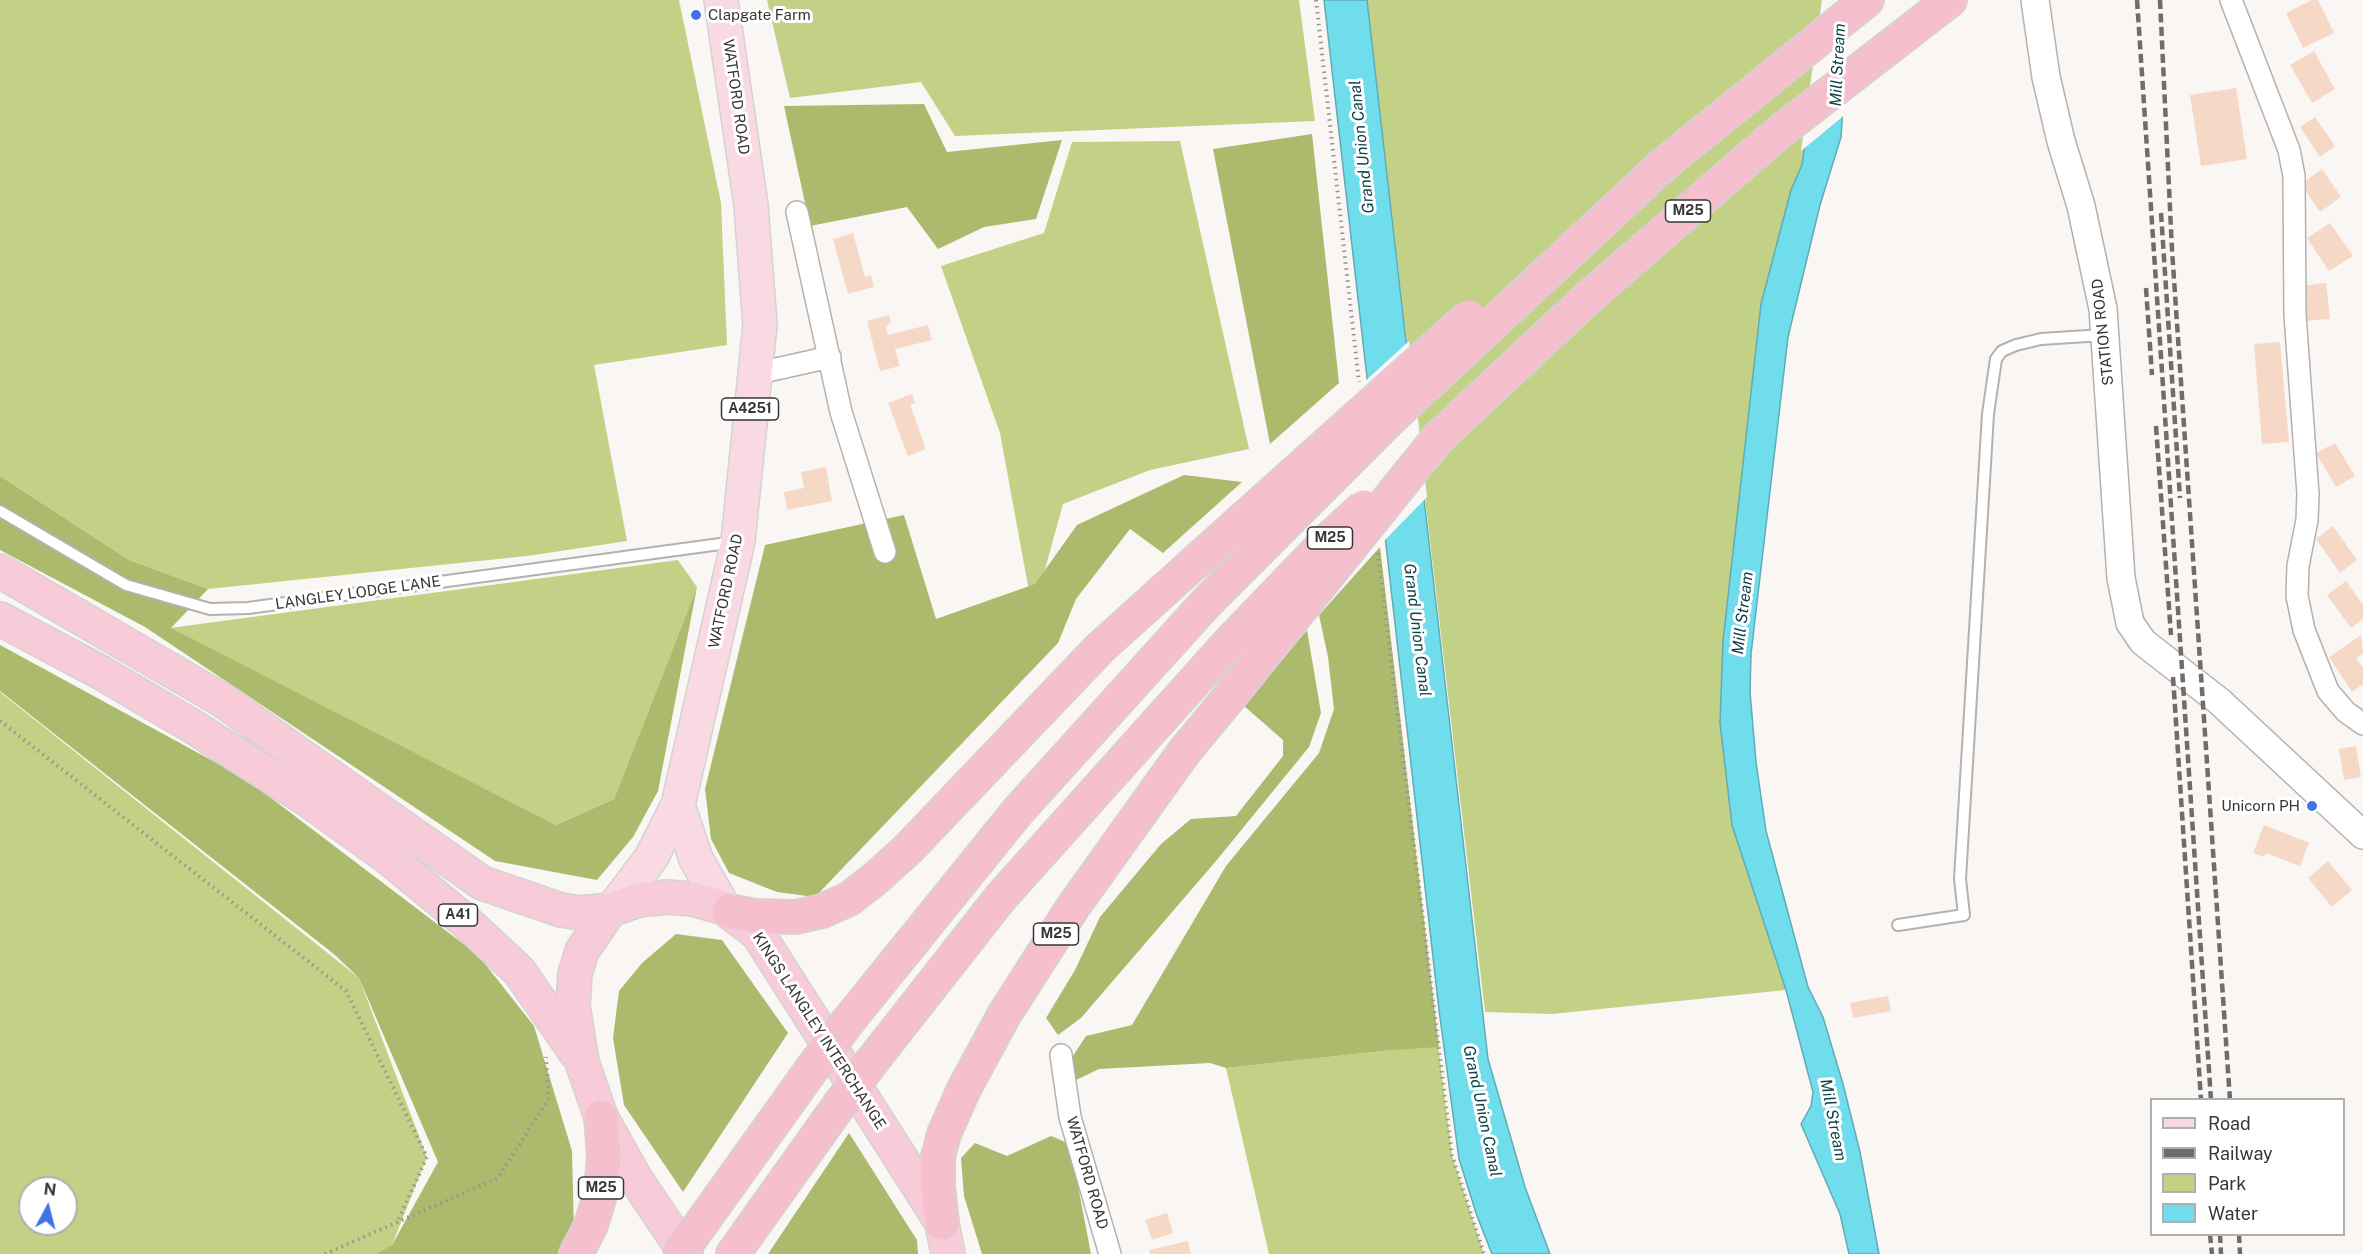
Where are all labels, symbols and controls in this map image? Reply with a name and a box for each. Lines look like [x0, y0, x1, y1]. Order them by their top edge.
place label: Clapgate Farm [708, 6, 811, 24]
marker: Clapgate Farm [689, 8, 703, 22]
water label: Mill Stream [1826, 23, 1850, 107]
street label: WATFORD ROAD [719, 38, 753, 156]
water label: Grand Union Canal [1345, 79, 1379, 215]
road number: M25 [1666, 200, 1710, 222]
street label: STATION ROAD [2088, 278, 2118, 386]
road number: A4251 [722, 398, 778, 420]
road number: M25 [1308, 527, 1352, 549]
street label: WATFORD ROAD [705, 532, 747, 650]
water label: Grand Union Canal [1399, 562, 1435, 698]
water label: Mill Stream [1728, 570, 1758, 656]
street label: LANGLEY LODGE LANE [274, 572, 442, 614]
place label: Unicorn PH [2221, 797, 2300, 815]
marker: Unicorn PH [2305, 799, 2319, 813]
road number: A41 [438, 904, 478, 926]
road number: M25 [1034, 923, 1078, 945]
street label: KINGS LANGLEY INTERCHANGE [748, 929, 890, 1133]
water label: Grand Union Canal [1459, 1043, 1505, 1179]
water label: Mill Stream [1816, 1077, 1850, 1163]
legend [2150, 1098, 2345, 1236]
text: Road [2208, 1113, 2251, 1134]
street label: WATFORD ROAD [1062, 1115, 1112, 1231]
text: Railway [2208, 1143, 2273, 1164]
text: Park [2208, 1173, 2246, 1194]
north arrow [18, 1176, 78, 1236]
road number: M25 [578, 1177, 624, 1199]
text: N [43, 1179, 57, 1200]
text: Water [2208, 1203, 2258, 1224]

